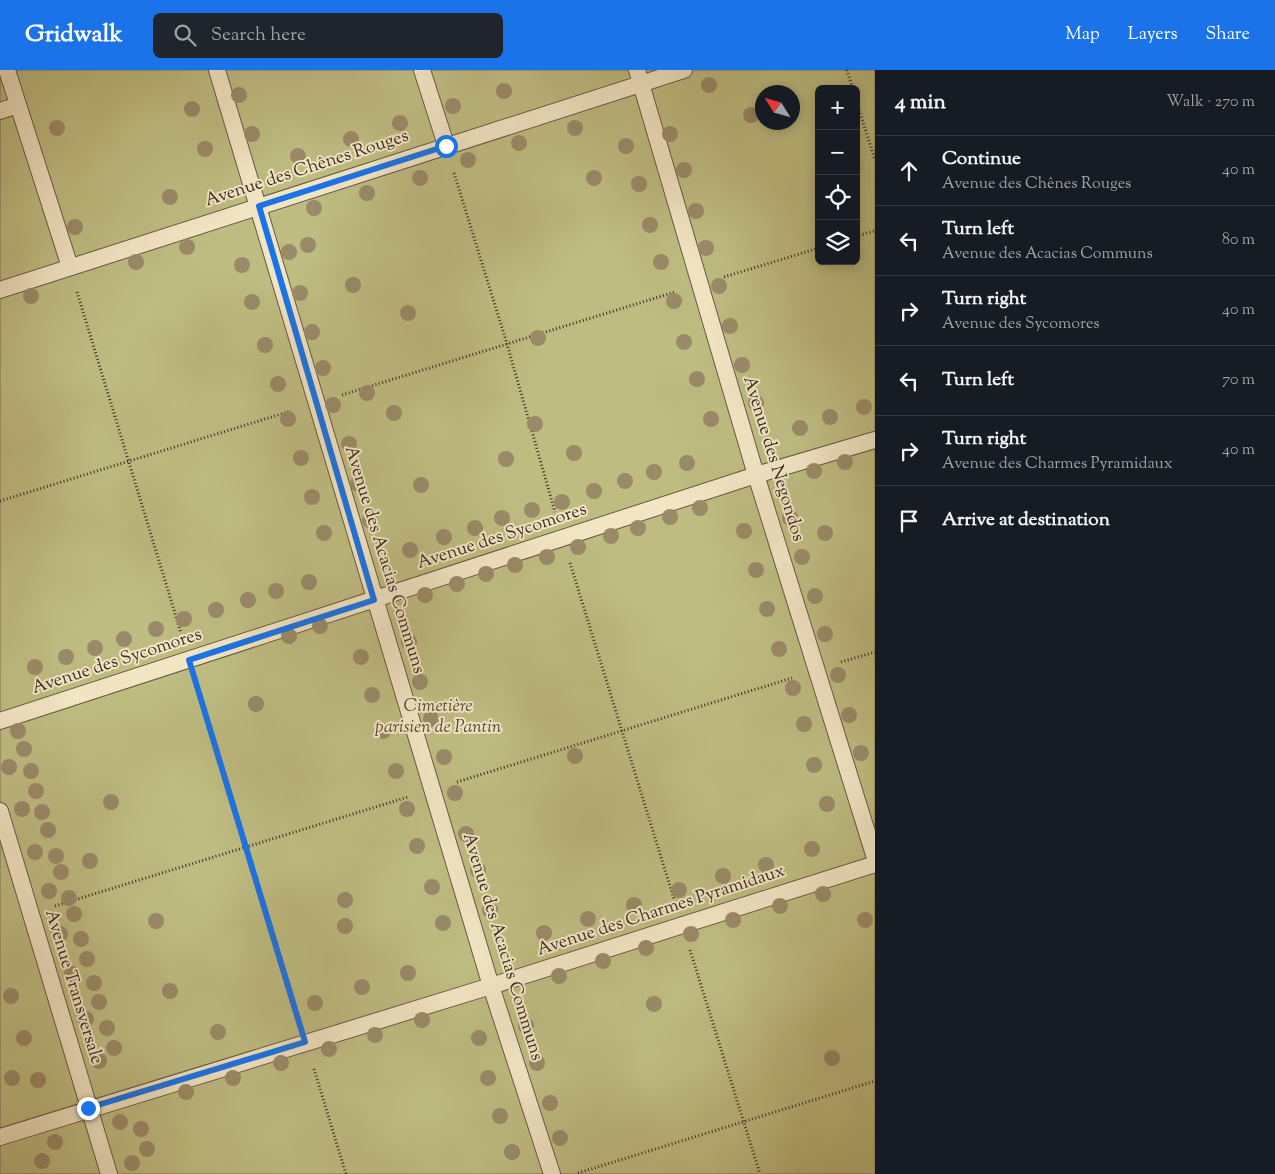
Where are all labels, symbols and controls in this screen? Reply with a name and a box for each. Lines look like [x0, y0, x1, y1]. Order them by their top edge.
search box [153, 13, 503, 58]
text: Gridwalk [25, 18, 123, 52]
icon: search [171, 21, 199, 49]
text: Search here [211, 22, 306, 49]
text: Map [1065, 22, 1100, 48]
text: Layers [1128, 22, 1178, 48]
text: Share [1206, 22, 1250, 48]
north arrow [755, 85, 800, 130]
map controls [815, 85, 860, 265]
button: + [815, 85, 860, 130]
text: 4 min [895, 88, 946, 118]
text: Walk · 270 m [1166, 91, 1255, 114]
street label: Avenue des Chênes Rouges [202, 124, 412, 214]
button: − [815, 130, 860, 175]
route start [435, 135, 458, 158]
text: Continue [942, 146, 1021, 173]
icon: ahead [895, 157, 923, 185]
text: 40 m [1222, 159, 1255, 182]
text: Avenue des Chênes Rouges [942, 173, 1131, 196]
button: locate [815, 175, 860, 220]
text: Turn left [942, 216, 1014, 243]
button: layers [815, 220, 860, 265]
icon: left [895, 227, 923, 255]
text: 80 m [1222, 229, 1255, 252]
text: Avenue des Acacias Communs [942, 243, 1153, 266]
text: Turn right [942, 286, 1026, 313]
icon: right [895, 297, 923, 325]
text: 40 m [1222, 299, 1255, 322]
text: Avenue des Sycomores [942, 313, 1100, 336]
icon: left [895, 367, 923, 395]
text: Turn left [942, 367, 1014, 394]
text: 70 m [1222, 369, 1255, 392]
street label: Avenue des Negondos [735, 373, 811, 545]
text: Turn right [942, 426, 1026, 453]
icon: right [895, 437, 923, 465]
text: 40 m [1222, 439, 1255, 462]
street label: Avenue des Acacias Communs [337, 443, 431, 677]
text: Avenue des Charmes Pyramidaux [942, 453, 1173, 476]
street label: Avenue des Sycomores [414, 497, 590, 577]
icon: arrive [895, 507, 923, 535]
text: Arrive at destination [942, 507, 1110, 534]
street label: Avenue des Sycomores [29, 622, 205, 702]
park label: Cimetière parisien de Pantin [375, 694, 502, 741]
street label: Avenue des Acacias Communs [455, 830, 549, 1064]
street label: Avenue des Charmes Pyramidaux [534, 859, 789, 963]
street label: Avenue Transversale [37, 906, 109, 1068]
route end [77, 1097, 100, 1120]

